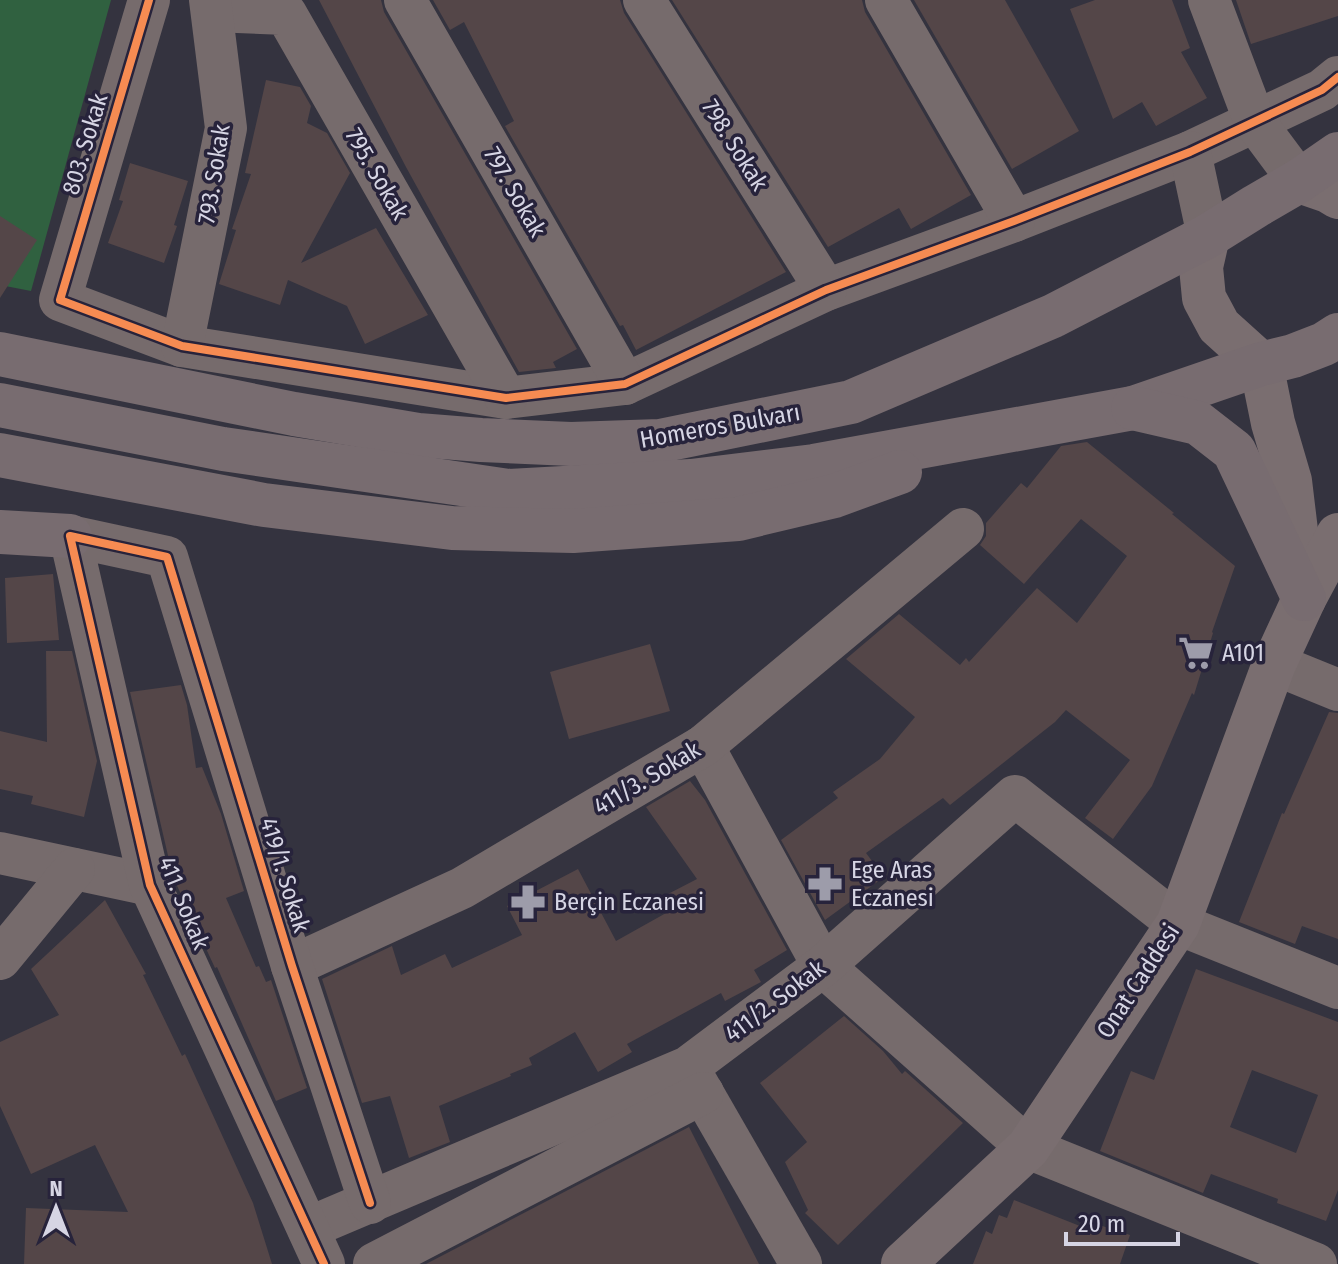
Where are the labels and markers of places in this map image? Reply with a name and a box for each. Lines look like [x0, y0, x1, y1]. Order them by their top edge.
supermarket icon: A101 [1177, 634, 1215, 672]
place label: A101 [1222, 639, 1264, 667]
place label: Ege Aras Eczanesi [851, 856, 934, 912]
pharmacy icon: Ege Aras Eczanesi [806, 865, 844, 903]
pharmacy icon: Berçin Eczanesi [509, 883, 547, 921]
place label: Berçin Eczanesi [554, 888, 704, 916]

